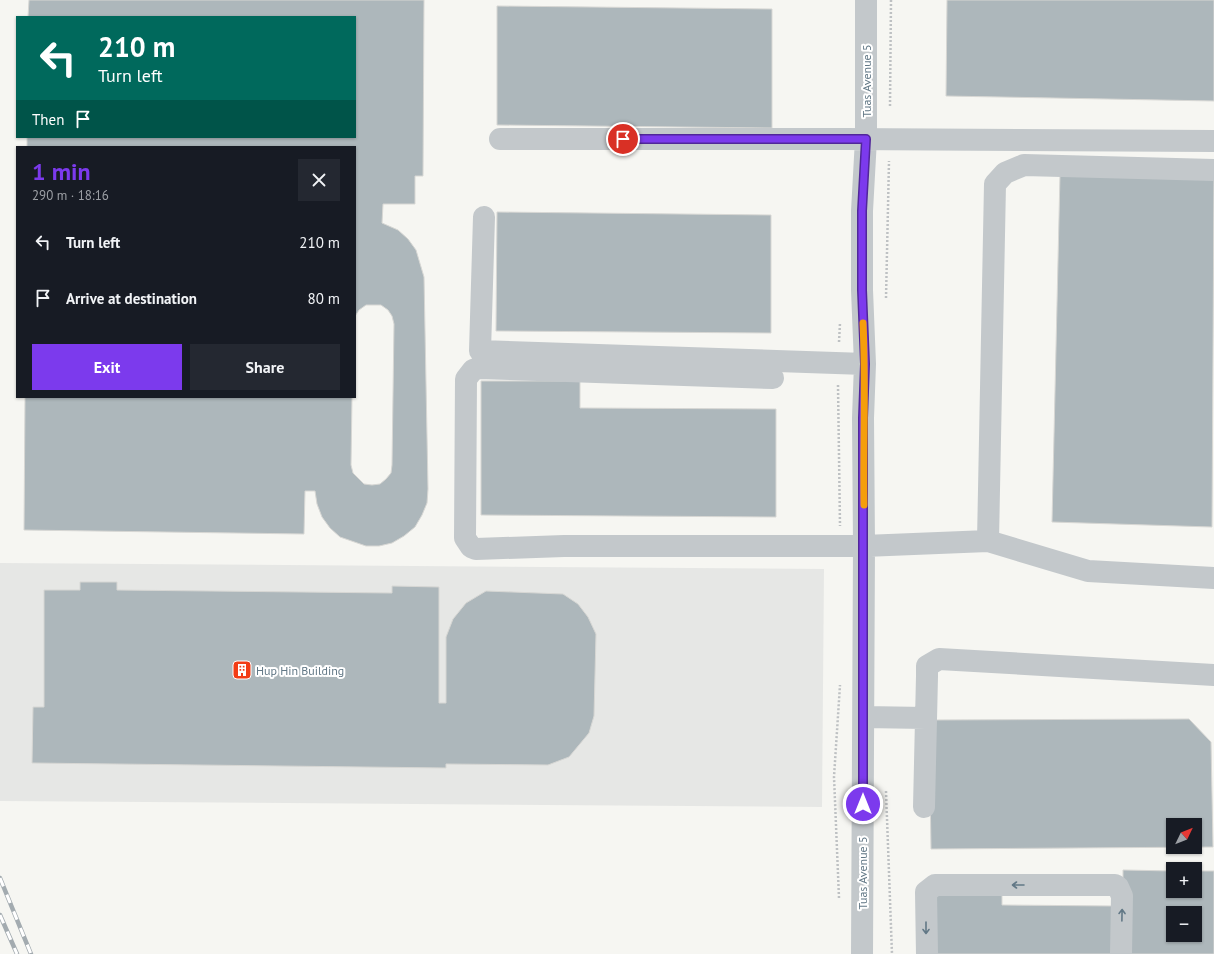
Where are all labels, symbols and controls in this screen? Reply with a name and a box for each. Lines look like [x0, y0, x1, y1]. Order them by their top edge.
text: 210 m [98, 28, 175, 65]
icon: left [32, 32, 84, 84]
street label: Tuas Avenue 5 [859, 45, 874, 117]
text: Turn left [98, 64, 163, 87]
icon: arrive [72, 108, 94, 130]
text: Then [32, 110, 64, 129]
pin [606, 122, 640, 156]
icon: arrive [612, 128, 634, 150]
text: 1 min [32, 156, 91, 187]
button: close [298, 159, 340, 201]
text: 290 m · 18:16 [32, 187, 109, 204]
icon: left [32, 231, 54, 253]
text: Turn left [66, 233, 120, 252]
text: 210 m [299, 233, 340, 252]
icon: arrive [32, 287, 54, 309]
text: Arrive at destination [66, 289, 197, 308]
text: 80 m [307, 289, 340, 308]
button: Exit [32, 344, 182, 390]
button: Share [190, 344, 340, 390]
building icon: Hup Hin Building [231, 659, 253, 681]
place label: Hup Hin Building [256, 663, 344, 678]
position arrow [842, 783, 884, 825]
north arrow [1166, 818, 1202, 854]
map controls [1166, 818, 1202, 942]
street label: Tuas Avenue 5 [855, 837, 870, 909]
button: + [1166, 862, 1202, 898]
one-way arrow [1012, 881, 1025, 889]
button: − [1166, 906, 1202, 942]
one-way arrow [1118, 909, 1126, 922]
one-way arrow [922, 921, 930, 934]

